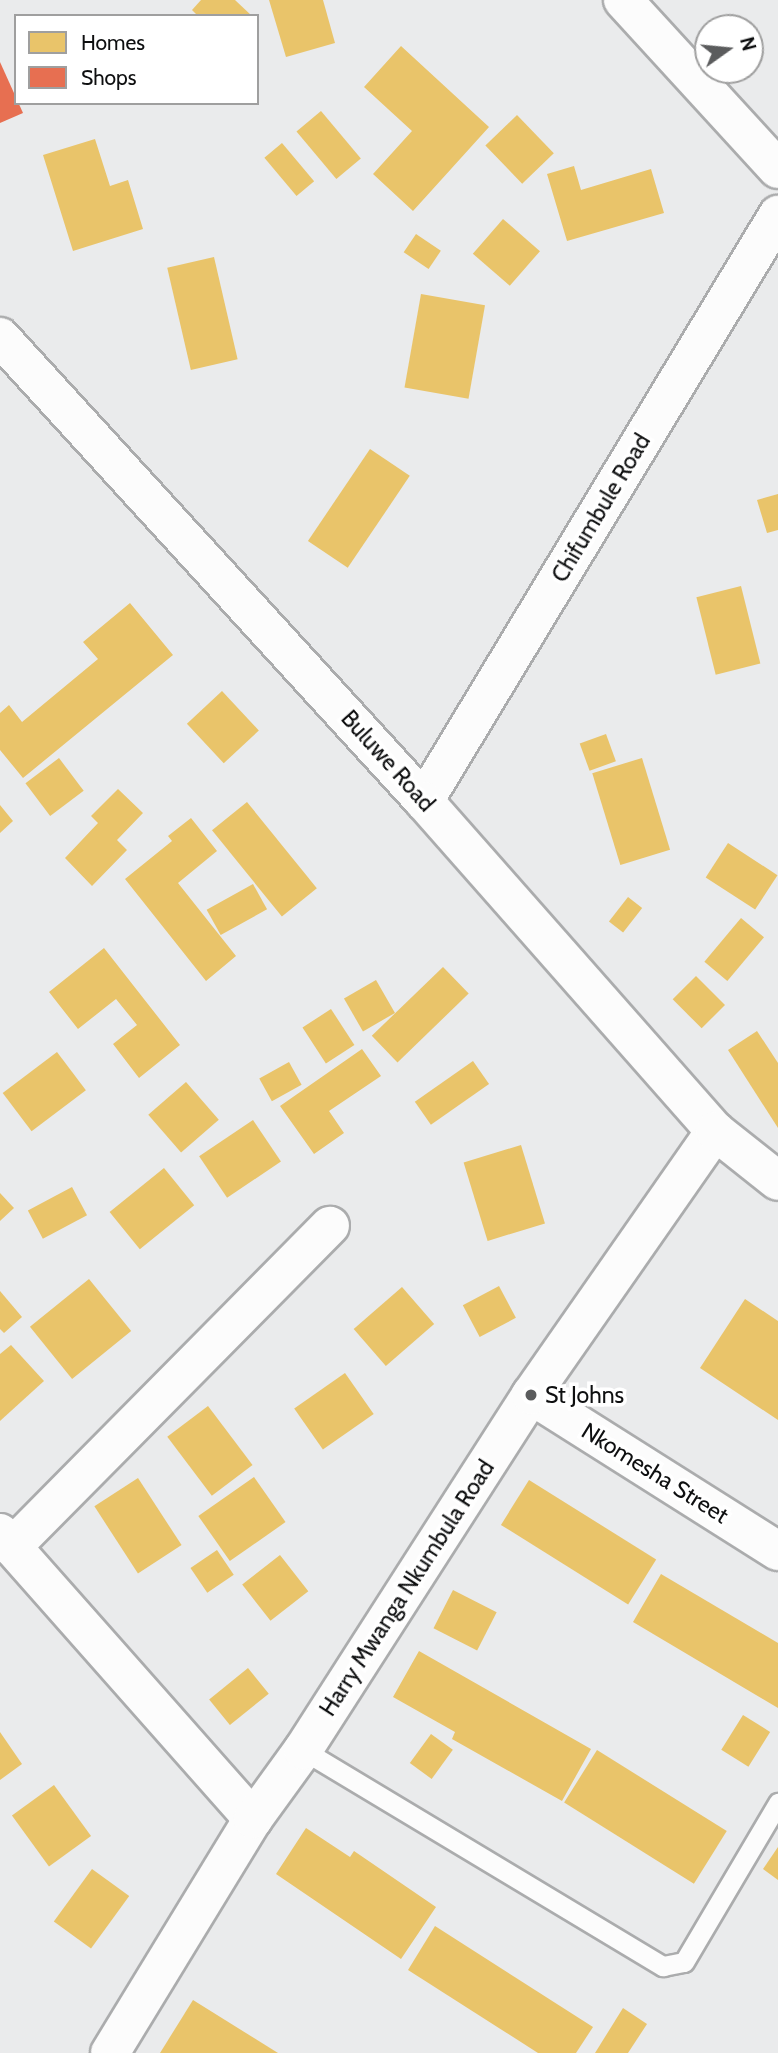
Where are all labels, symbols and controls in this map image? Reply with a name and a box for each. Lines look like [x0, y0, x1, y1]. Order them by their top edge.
legend [14, 14, 259, 105]
north arrow [694, 14, 764, 84]
text: Homes [81, 30, 145, 55]
text: N [735, 34, 761, 53]
text: Shops [81, 65, 136, 90]
street label: Chifumbule Road [546, 429, 656, 587]
street label: Buluwe Road [335, 705, 441, 817]
place label: St Johns [545, 1381, 624, 1409]
marker: St Johns [523, 1387, 539, 1403]
street label: Nkomesha Street [577, 1417, 733, 1529]
street label: Harry Mwanga Nkumbula Road [314, 1455, 500, 1721]

